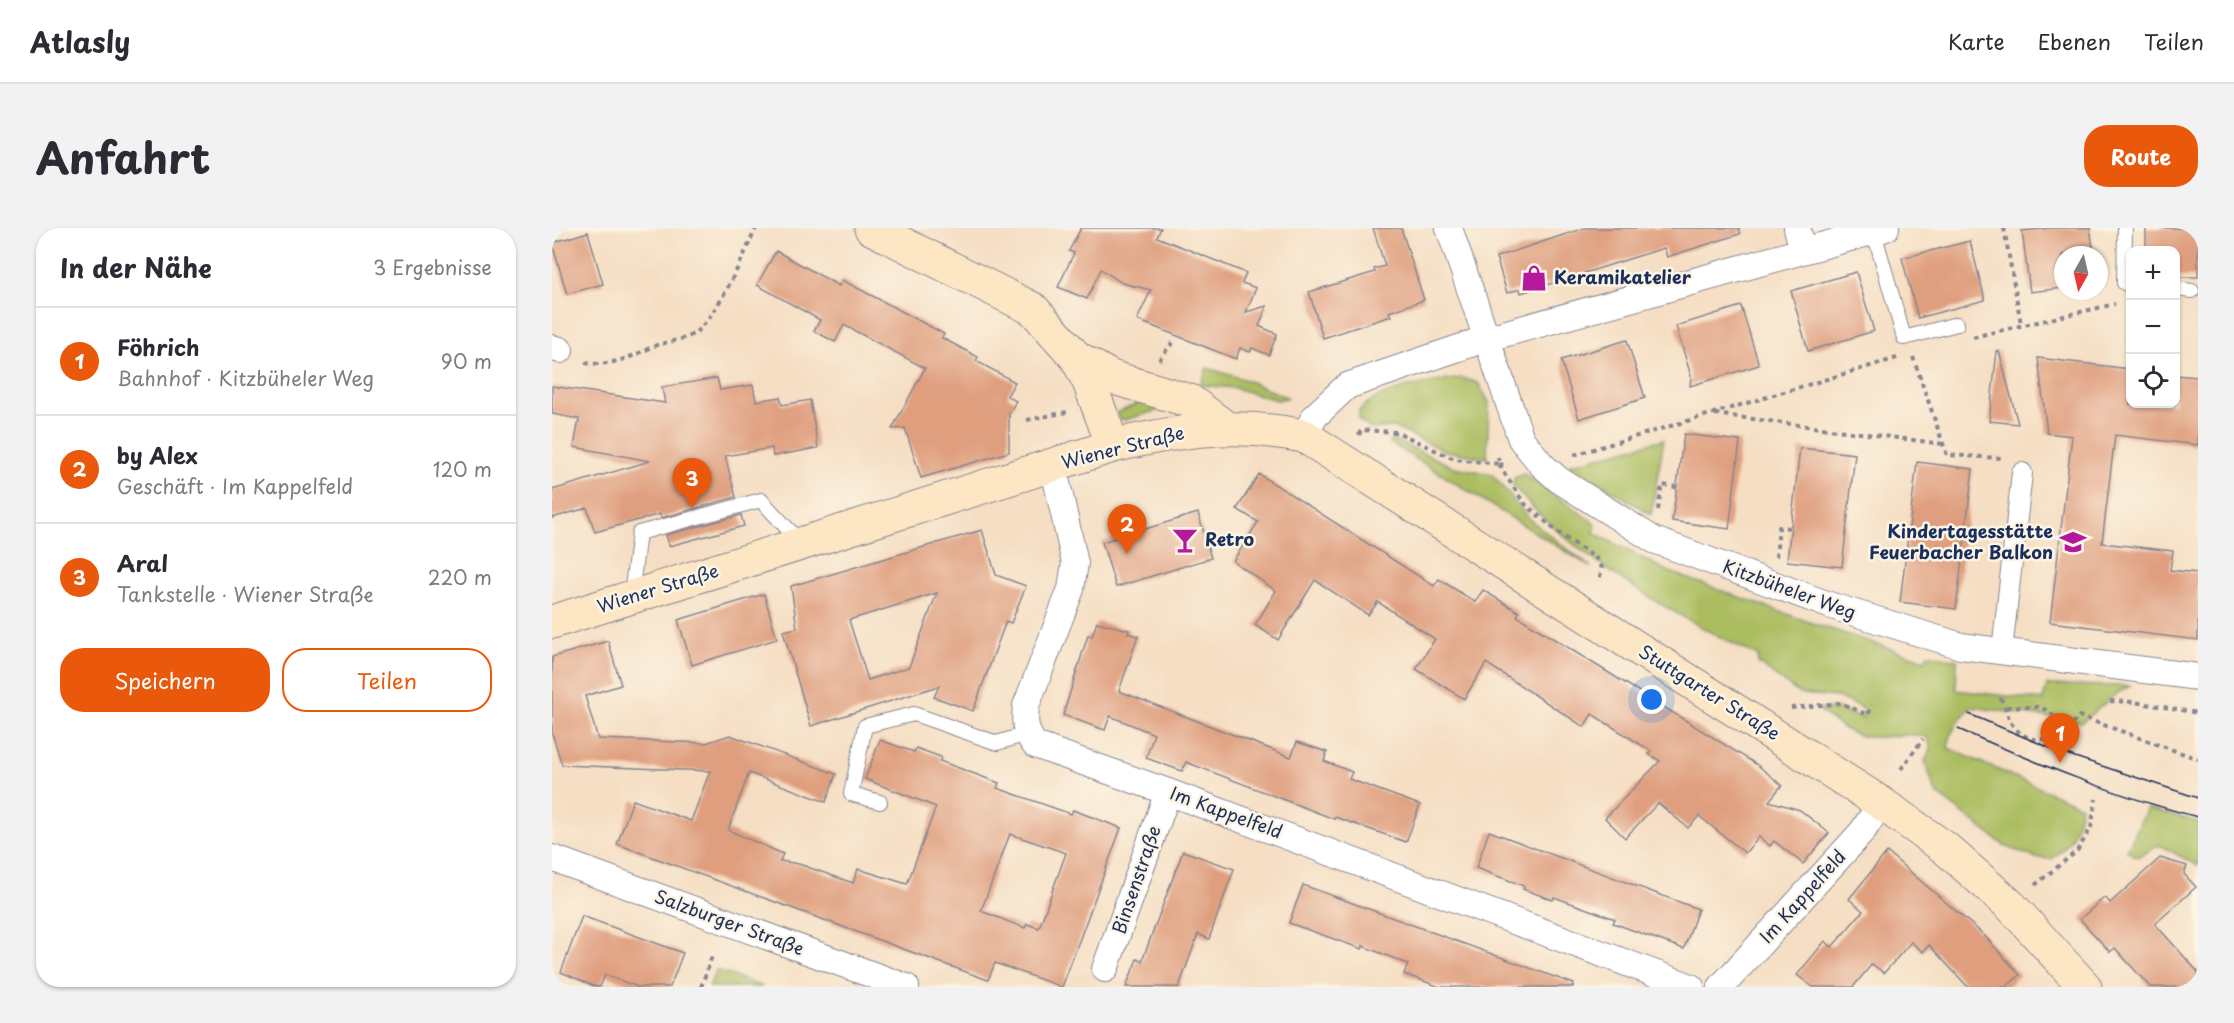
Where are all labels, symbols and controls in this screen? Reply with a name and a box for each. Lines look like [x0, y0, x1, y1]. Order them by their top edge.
text: Atlasly [30, 20, 130, 63]
text: Karte [1948, 25, 2005, 57]
text: Ebenen [2038, 25, 2111, 57]
text: Teilen [2144, 25, 2204, 57]
text: Anfahrt [36, 125, 210, 188]
button: Route [2084, 125, 2198, 187]
north arrow [2054, 246, 2108, 300]
map controls [2126, 246, 2180, 408]
button: + [2126, 246, 2180, 300]
text: In der Nähe [60, 248, 212, 287]
text: 3 Ergebnisse [373, 252, 492, 282]
shop icon: Keramikatelier [1519, 263, 1549, 293]
place label: Keramikatelier [1554, 263, 1692, 290]
button: − [2126, 300, 2180, 354]
text: Föhrich [117, 330, 200, 363]
text: 1 [75, 346, 84, 376]
text: 90 m [441, 346, 492, 376]
button: locate [2126, 354, 2180, 408]
text: Bahnhof · Kitzbüheler Weg [117, 363, 374, 393]
street label: Wiener Straße [1058, 418, 1187, 475]
text: by Alex [117, 438, 198, 471]
text: 2 [72, 454, 87, 484]
text: 120 m [433, 454, 492, 484]
pin: 3 [672, 458, 712, 508]
text: Geschäft · Im Kappelfeld [117, 471, 353, 501]
pin: 2 [1108, 504, 1146, 554]
place label: Kindertagesstätte Feuerbacher Balkon [1869, 517, 2053, 565]
bar icon: Retro [1170, 525, 1200, 555]
place label: Retro [1205, 525, 1254, 552]
school or university icon: Kindertagesstätte Feuerbacher Balkon [2058, 527, 2088, 557]
text: Aral [117, 546, 168, 579]
street label: Kitzbüheler Weg [1719, 552, 1860, 625]
street label: Wiener Straße [593, 556, 722, 619]
text: 3 [73, 562, 86, 592]
text: 220 m [428, 562, 492, 592]
text: Tankstelle · Wiener Straße [117, 579, 373, 609]
street label: Stuttgarter Straße [1634, 637, 1786, 746]
button: Speichern [60, 648, 270, 712]
button: Teilen [282, 648, 492, 712]
your location [1637, 685, 1666, 714]
pin: 1 [2040, 714, 2080, 763]
street label: Im Kappelfeld [1167, 779, 1286, 844]
street label: Binsenstraße [1104, 822, 1167, 938]
street label: Im Kappelfeld [1752, 843, 1851, 949]
street label: Salzburger Straße [651, 882, 808, 961]

